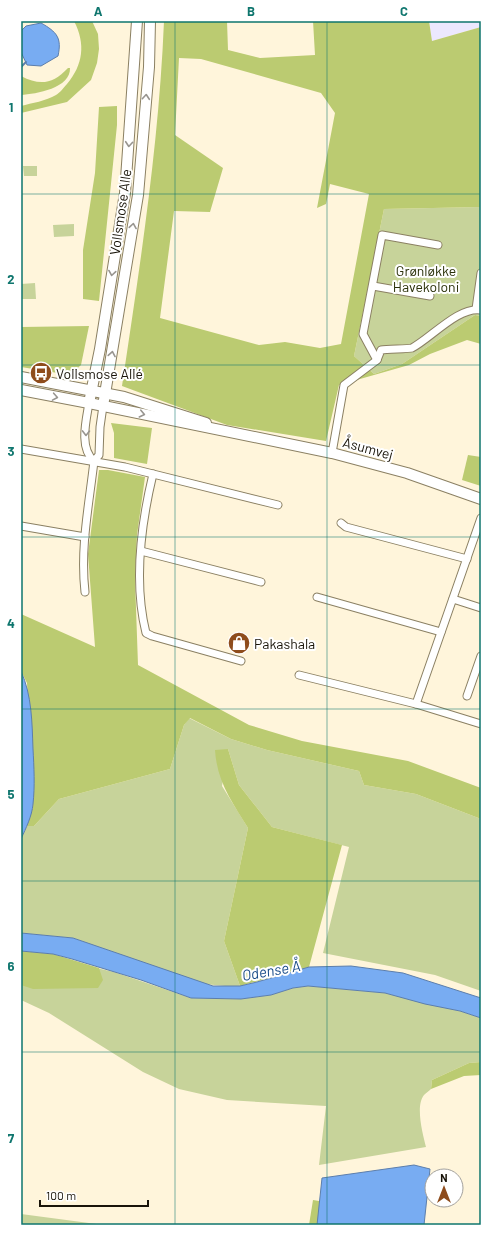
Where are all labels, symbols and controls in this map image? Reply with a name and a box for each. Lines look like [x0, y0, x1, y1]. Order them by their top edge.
text: A [94, 3, 103, 19]
text: B [247, 3, 255, 19]
text: C [400, 3, 408, 19]
one-way arrow [141, 94, 150, 100]
text: 1 [9, 99, 13, 115]
one-way arrow [125, 141, 134, 147]
street label: Vollsmose Alle [106, 168, 134, 256]
one-way arrow [128, 223, 137, 229]
park label: Grønløkke Havekoloni [393, 262, 459, 295]
one-way arrow [108, 269, 117, 276]
text: 2 [7, 271, 15, 287]
one-way arrow [108, 351, 116, 358]
bus stop icon: Vollsmose Allé [28, 360, 54, 386]
place label: Vollsmose Allé [56, 365, 143, 382]
one-way arrow [52, 392, 58, 400]
one-way arrow [138, 410, 145, 418]
one-way arrow [82, 430, 90, 436]
street label: Åsumvej [341, 433, 395, 463]
text: 3 [7, 443, 15, 459]
text: 4 [7, 615, 15, 631]
shop icon: Pakashala [226, 630, 252, 656]
place label: Pakashala [254, 635, 315, 652]
text: 5 [7, 786, 15, 802]
water label: Odense Å [240, 955, 302, 984]
text: 6 [8, 958, 15, 974]
text: 7 [8, 1130, 15, 1146]
north arrow [424, 1168, 464, 1208]
text: N [440, 1171, 448, 1184]
scale bar [40, 1182, 148, 1208]
text: 100 m [46, 1188, 76, 1202]

